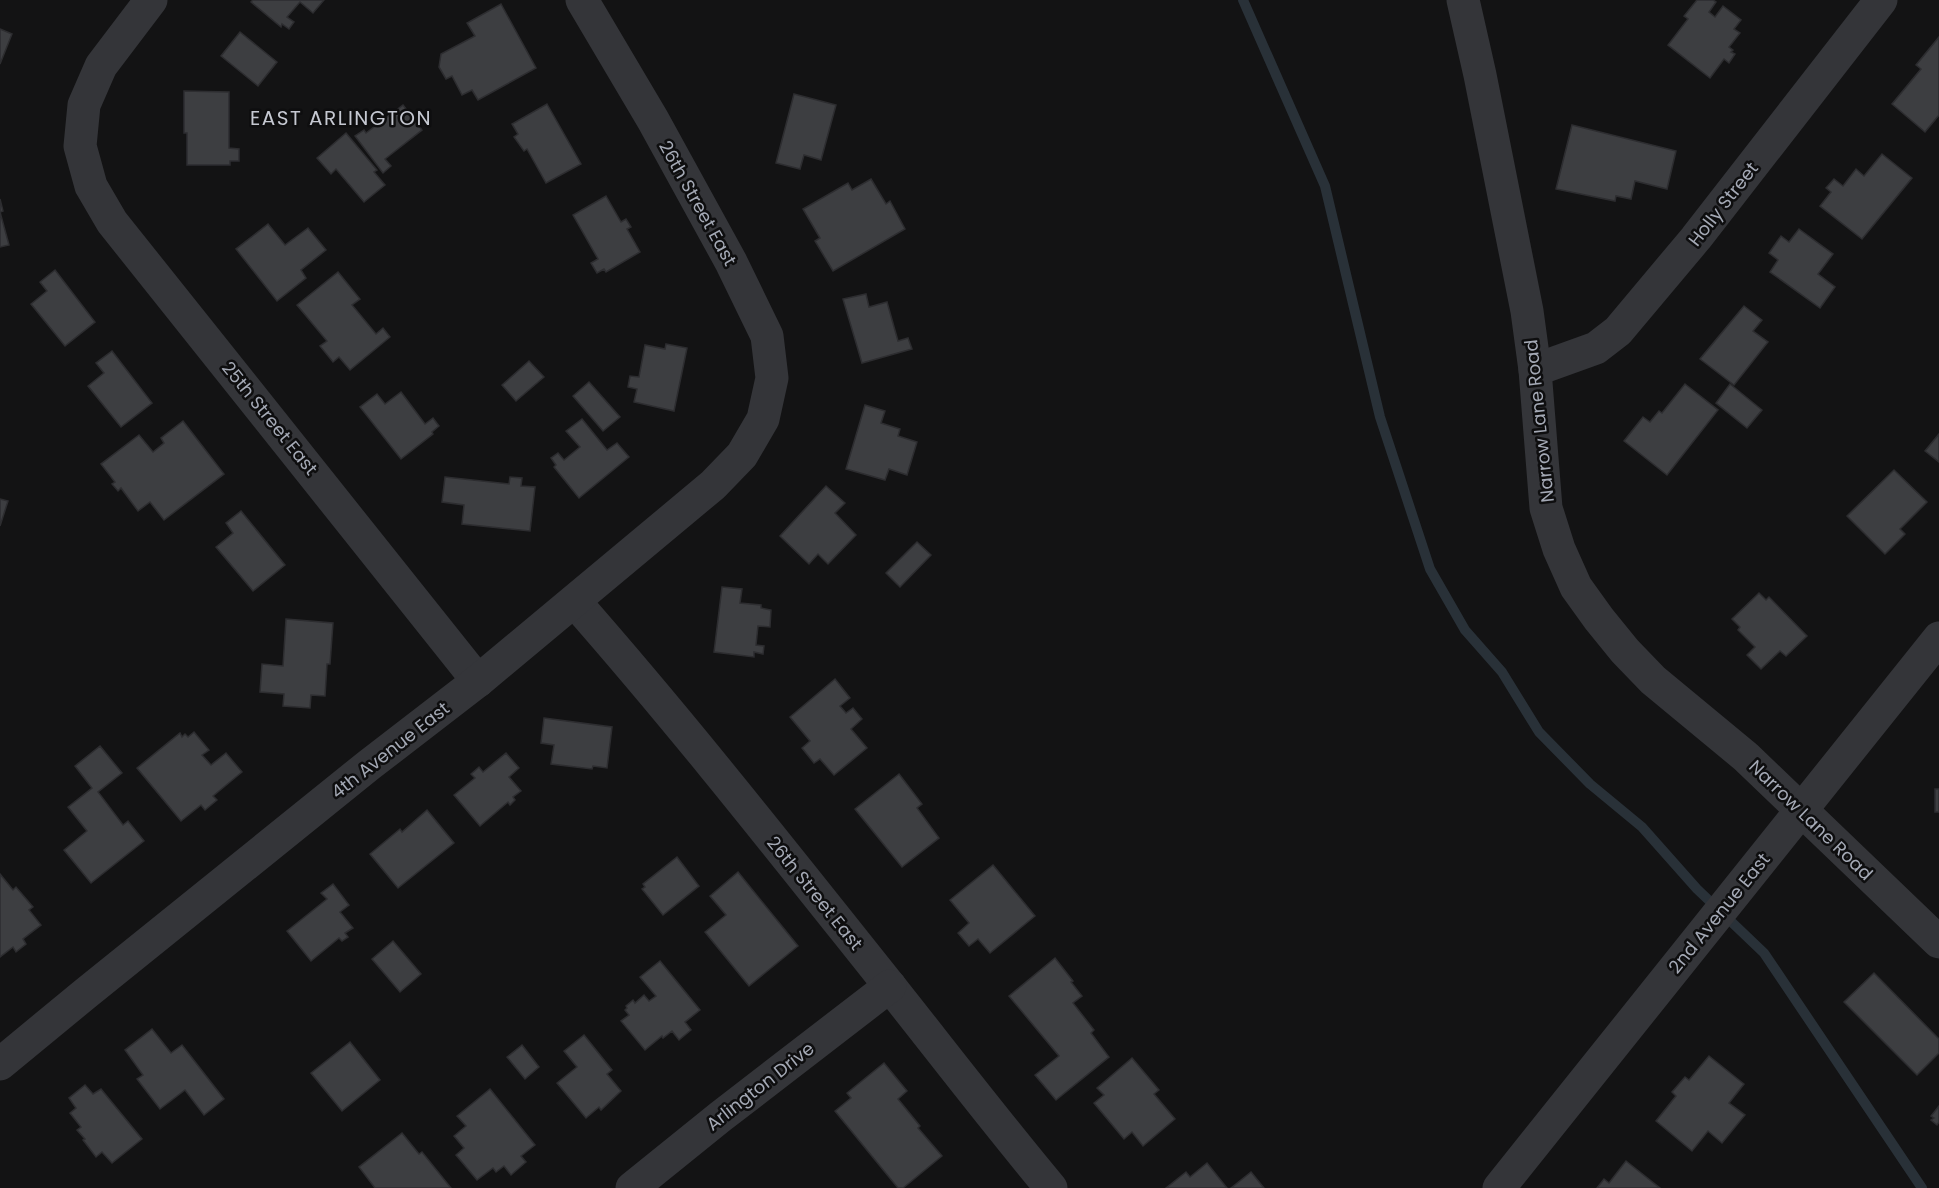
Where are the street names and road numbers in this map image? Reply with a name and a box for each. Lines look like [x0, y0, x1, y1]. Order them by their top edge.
street label: 26th Street East [653, 136, 743, 270]
street label: Holly Street [1682, 157, 1764, 251]
street label: Narrow Lane Road [1518, 338, 1560, 504]
street label: 25th Street East [216, 356, 324, 480]
street label: 4th Avenue East [326, 696, 454, 804]
street label: Narrow Lane Road [1743, 754, 1879, 886]
street label: 26th Street East [761, 831, 869, 955]
street label: 2nd Avenue East [1663, 847, 1775, 979]
street label: Arlington Drive [701, 1036, 819, 1136]

